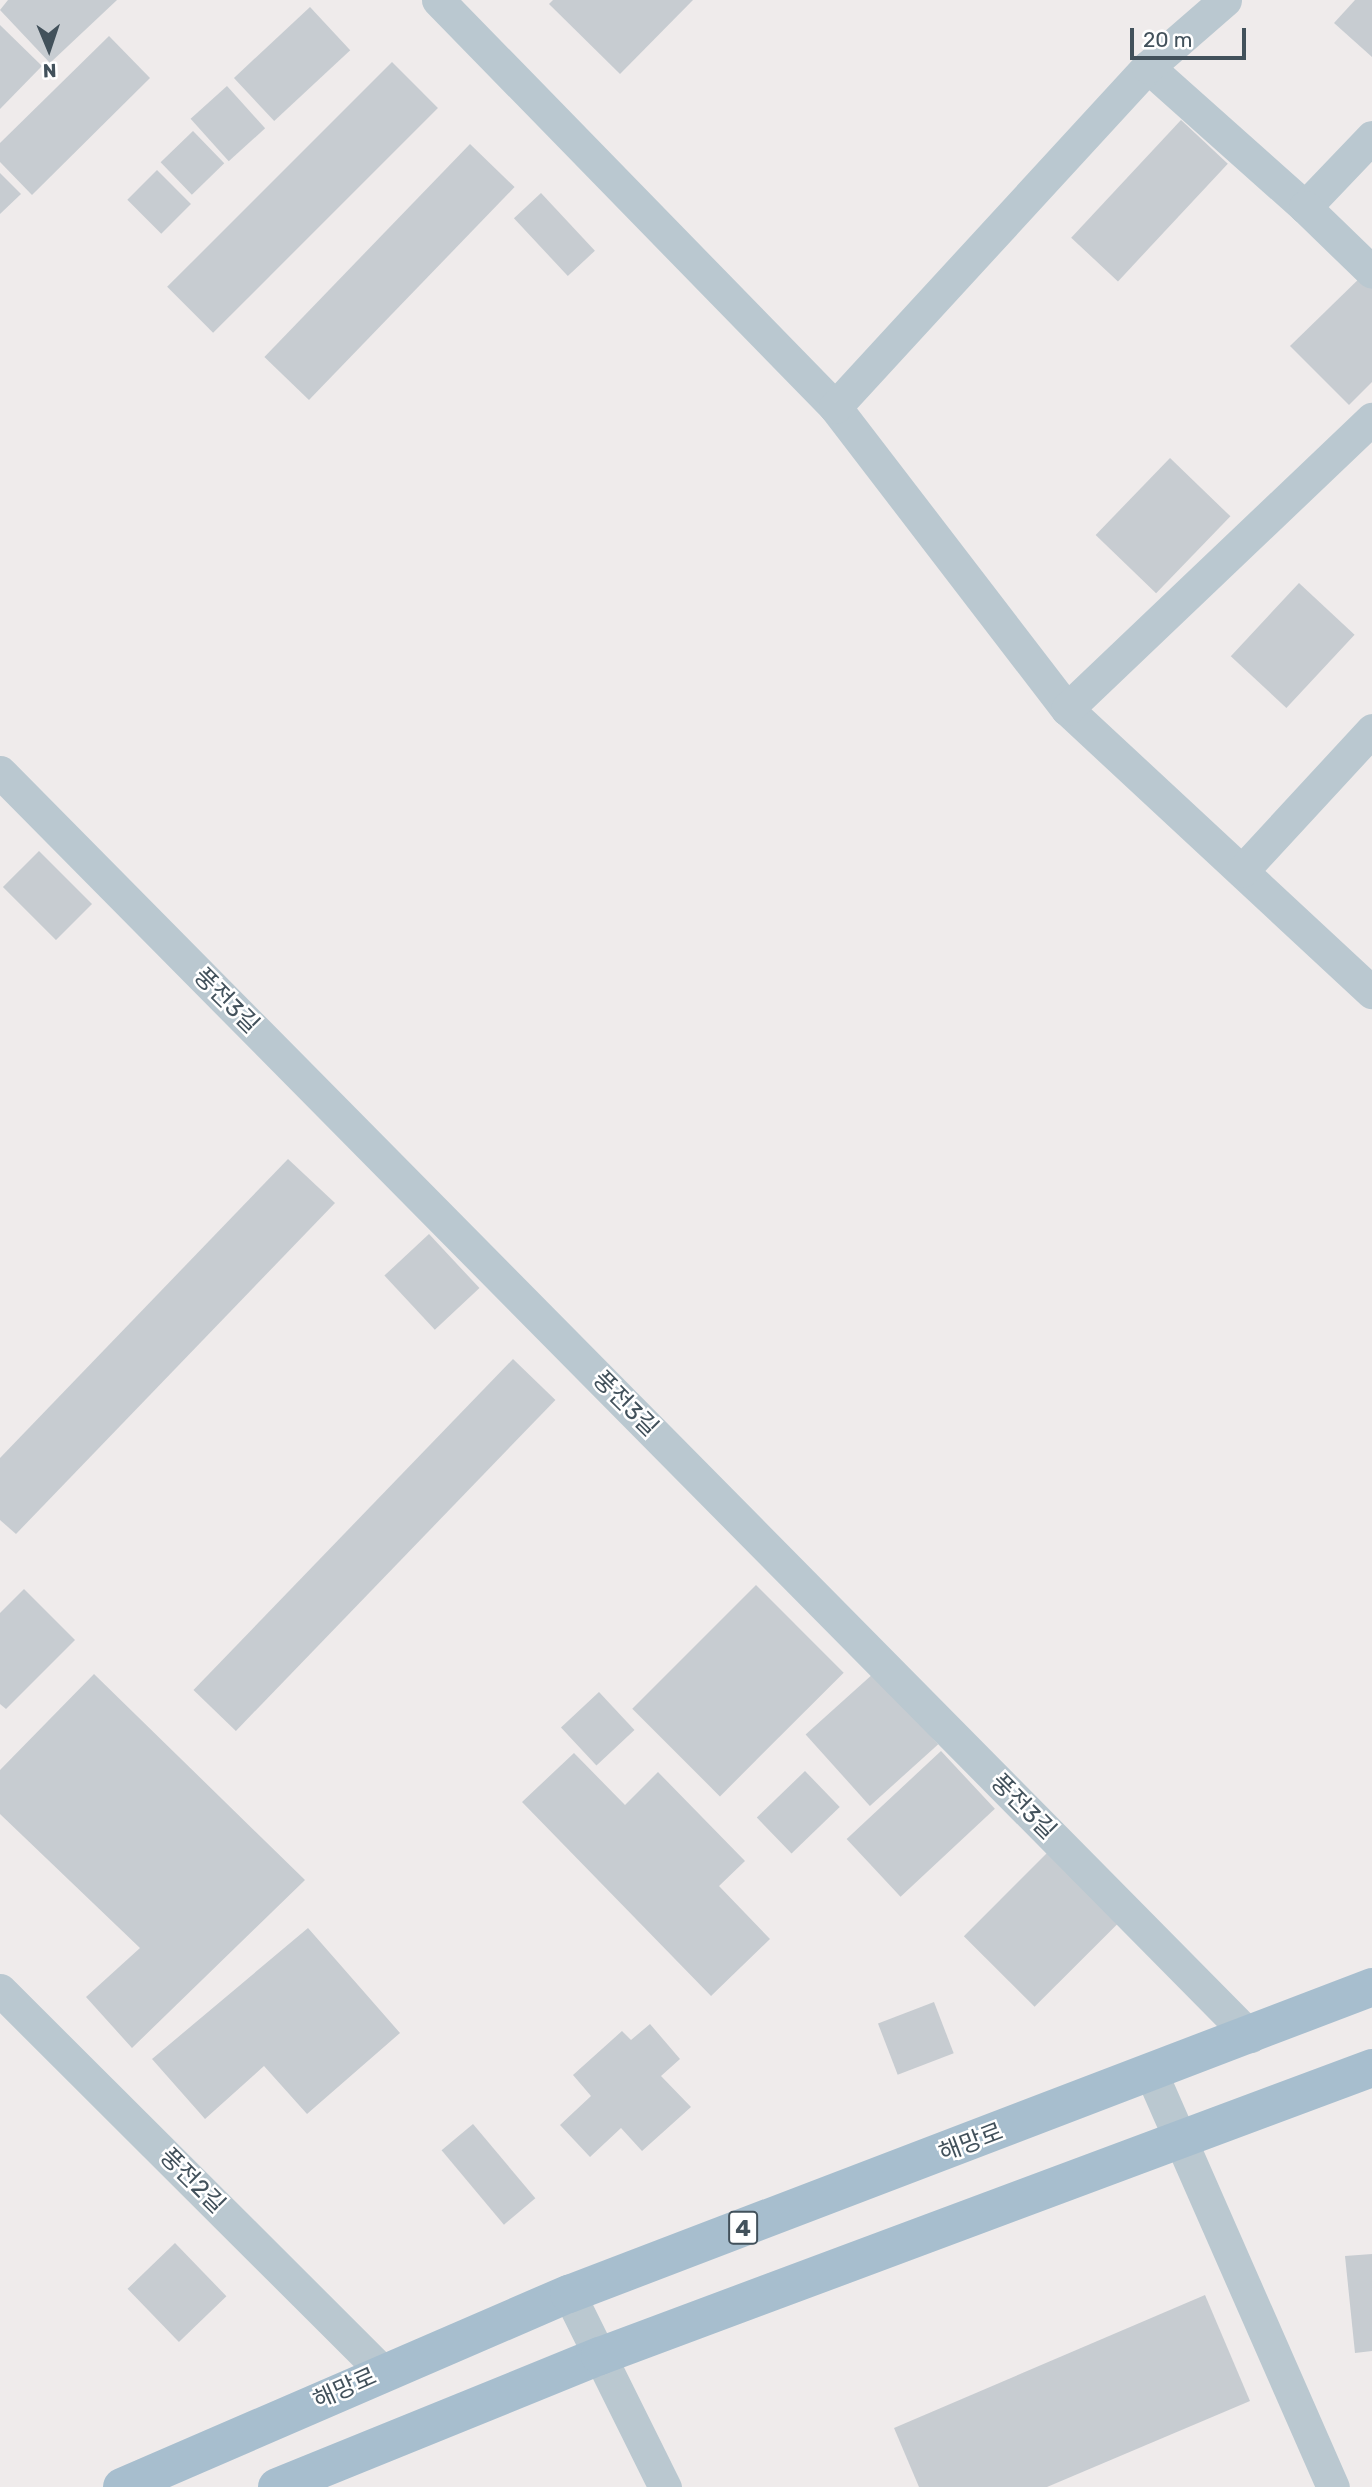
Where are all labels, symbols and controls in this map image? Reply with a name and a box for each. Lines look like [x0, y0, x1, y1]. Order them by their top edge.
north arrow [14, 14, 84, 84]
scale bar [1134, 14, 1250, 58]
text: 20 m [1143, 27, 1192, 52]
text: N [43, 59, 57, 82]
street label: 풍전3길 [187, 962, 265, 1040]
street label: 풍전3길 [586, 1365, 664, 1443]
street label: 풍전3길 [984, 1768, 1062, 1846]
street label: 해망로 [935, 2118, 1007, 2168]
street label: 풍전2길 [153, 2142, 231, 2220]
road number: 4 [727, 2208, 759, 2248]
street label: 해망로 [309, 2362, 381, 2416]

